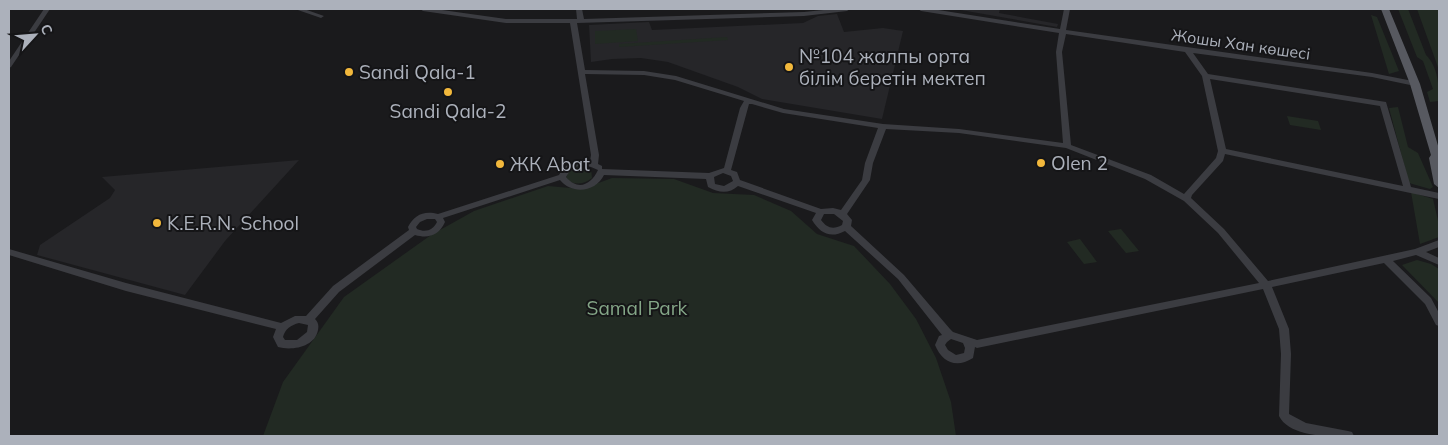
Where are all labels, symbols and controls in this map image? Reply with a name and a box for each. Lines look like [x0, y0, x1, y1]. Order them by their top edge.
north arrow [10, 10, 60, 60]
text: С [36, 21, 57, 38]
street label: Жошы Хан көшесі [1170, 24, 1312, 64]
place label: №104 жалпы орта білім беретін мектеп [799, 44, 986, 90]
place label: Sandi Qala-1 [359, 60, 476, 84]
marker: №104 жалпы орта білім беретін мектеп [783, 61, 795, 73]
marker: Sandi Qala-1 [343, 66, 355, 78]
marker: Sandi Qala-2 [442, 86, 454, 98]
place label: Sandi Qala-2 [390, 99, 506, 123]
place label: Olen 2 [1051, 151, 1108, 175]
place label: ЖК Abat [510, 152, 590, 176]
marker: Olen 2 [1035, 157, 1047, 169]
marker: ЖК Abat [494, 158, 506, 170]
place label: K.E.R.N. School [167, 211, 299, 235]
marker: K.E.R.N. School [151, 217, 163, 229]
park label: Samal Park [587, 296, 688, 320]

